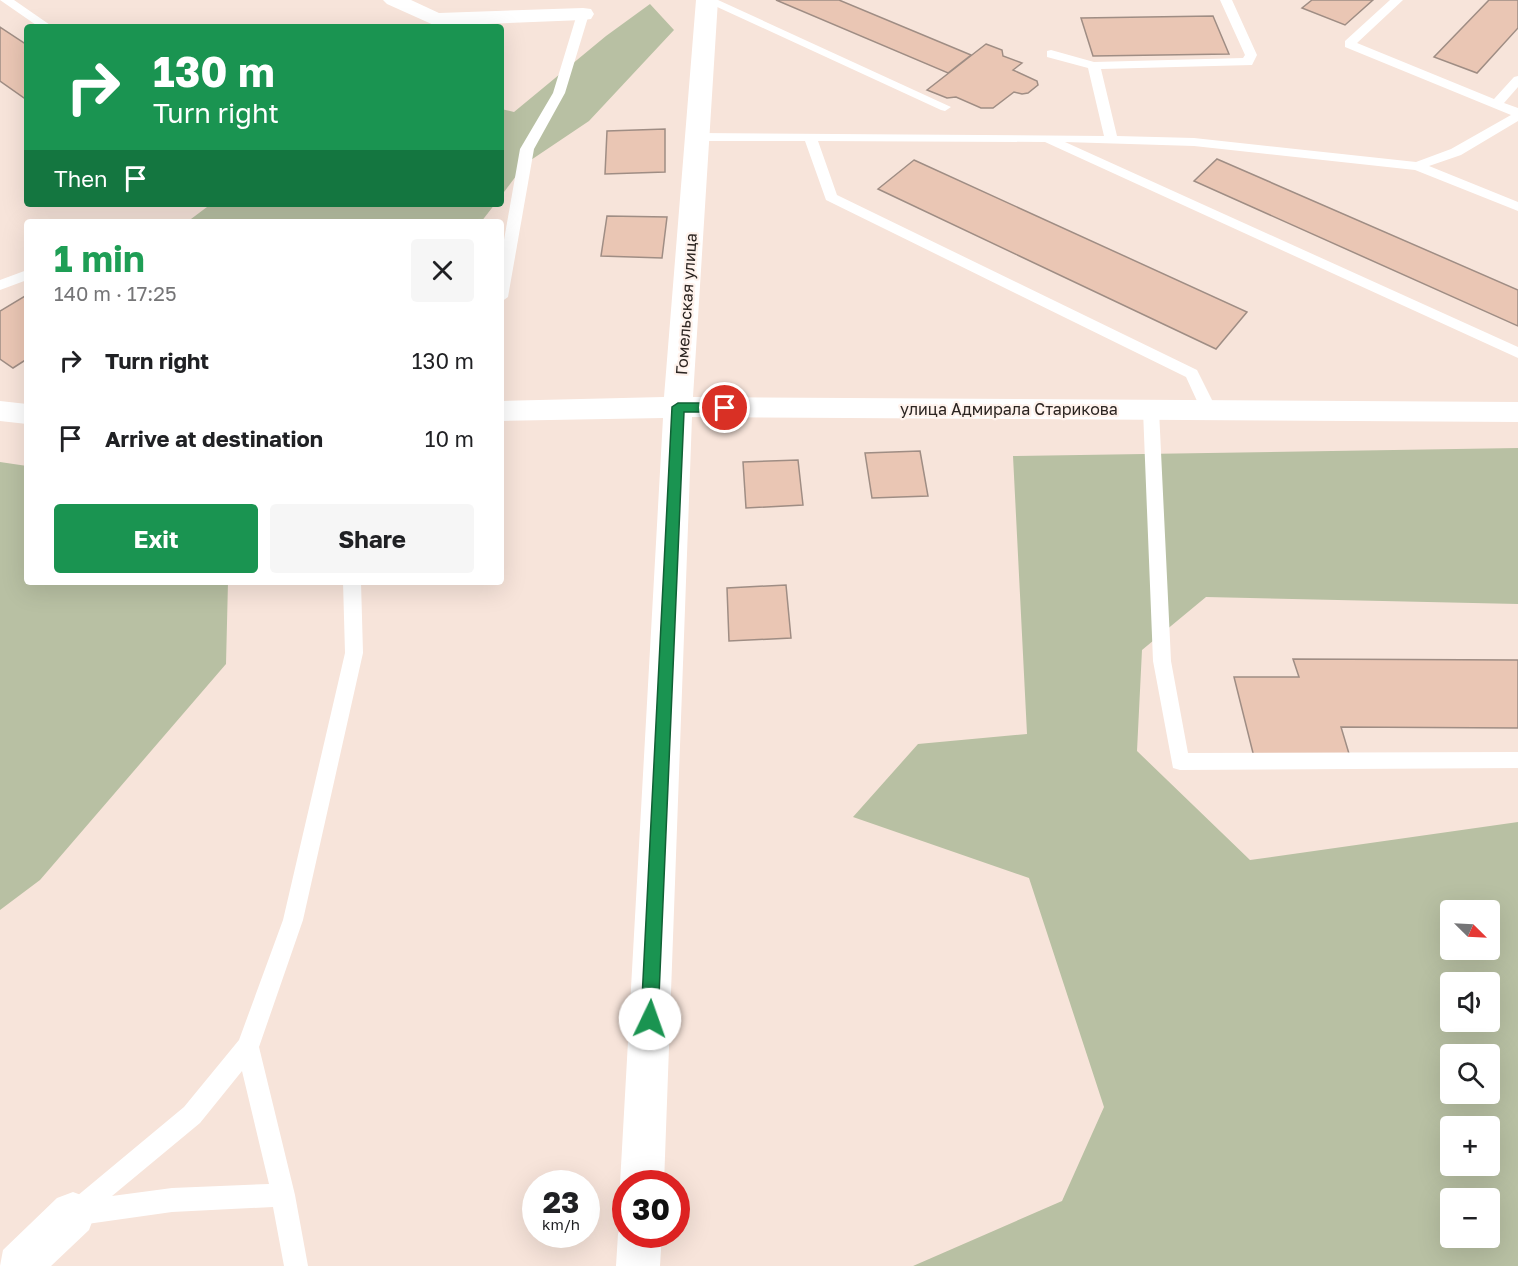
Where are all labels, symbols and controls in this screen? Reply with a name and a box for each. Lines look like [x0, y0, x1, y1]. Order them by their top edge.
text: 130 m [153, 46, 275, 96]
icon: right [54, 48, 132, 126]
text: Turn right [153, 97, 279, 129]
icon: arrive [119, 162, 152, 195]
text: Then [54, 165, 107, 192]
street label: Гомельская улица [671, 232, 701, 376]
text: 1 min [54, 237, 145, 280]
button: close [411, 239, 474, 302]
text: 140 m · 17:25 [54, 281, 177, 305]
icon: right [54, 344, 87, 377]
text: Turn right [105, 347, 209, 374]
text: 130 m [412, 347, 474, 374]
pin [699, 382, 750, 433]
icon: arrive [708, 391, 741, 424]
street label: улица Адмирала Старикова [900, 399, 1118, 419]
icon: arrive [54, 422, 87, 455]
text: Arrive at destination [105, 425, 323, 452]
text: 10 m [425, 425, 474, 452]
button: Exit [54, 504, 258, 573]
button: Share [270, 504, 474, 573]
north arrow [1440, 900, 1500, 960]
map controls [1440, 900, 1500, 1248]
button: sound [1440, 972, 1500, 1032]
position arrow [618, 987, 682, 1051]
button: search [1440, 1044, 1500, 1104]
button: + [1440, 1116, 1500, 1176]
speed limit sign: 30 [612, 1170, 690, 1248]
text: 23 [543, 1184, 579, 1220]
button: − [1440, 1188, 1500, 1248]
text: km/h [542, 1215, 580, 1233]

